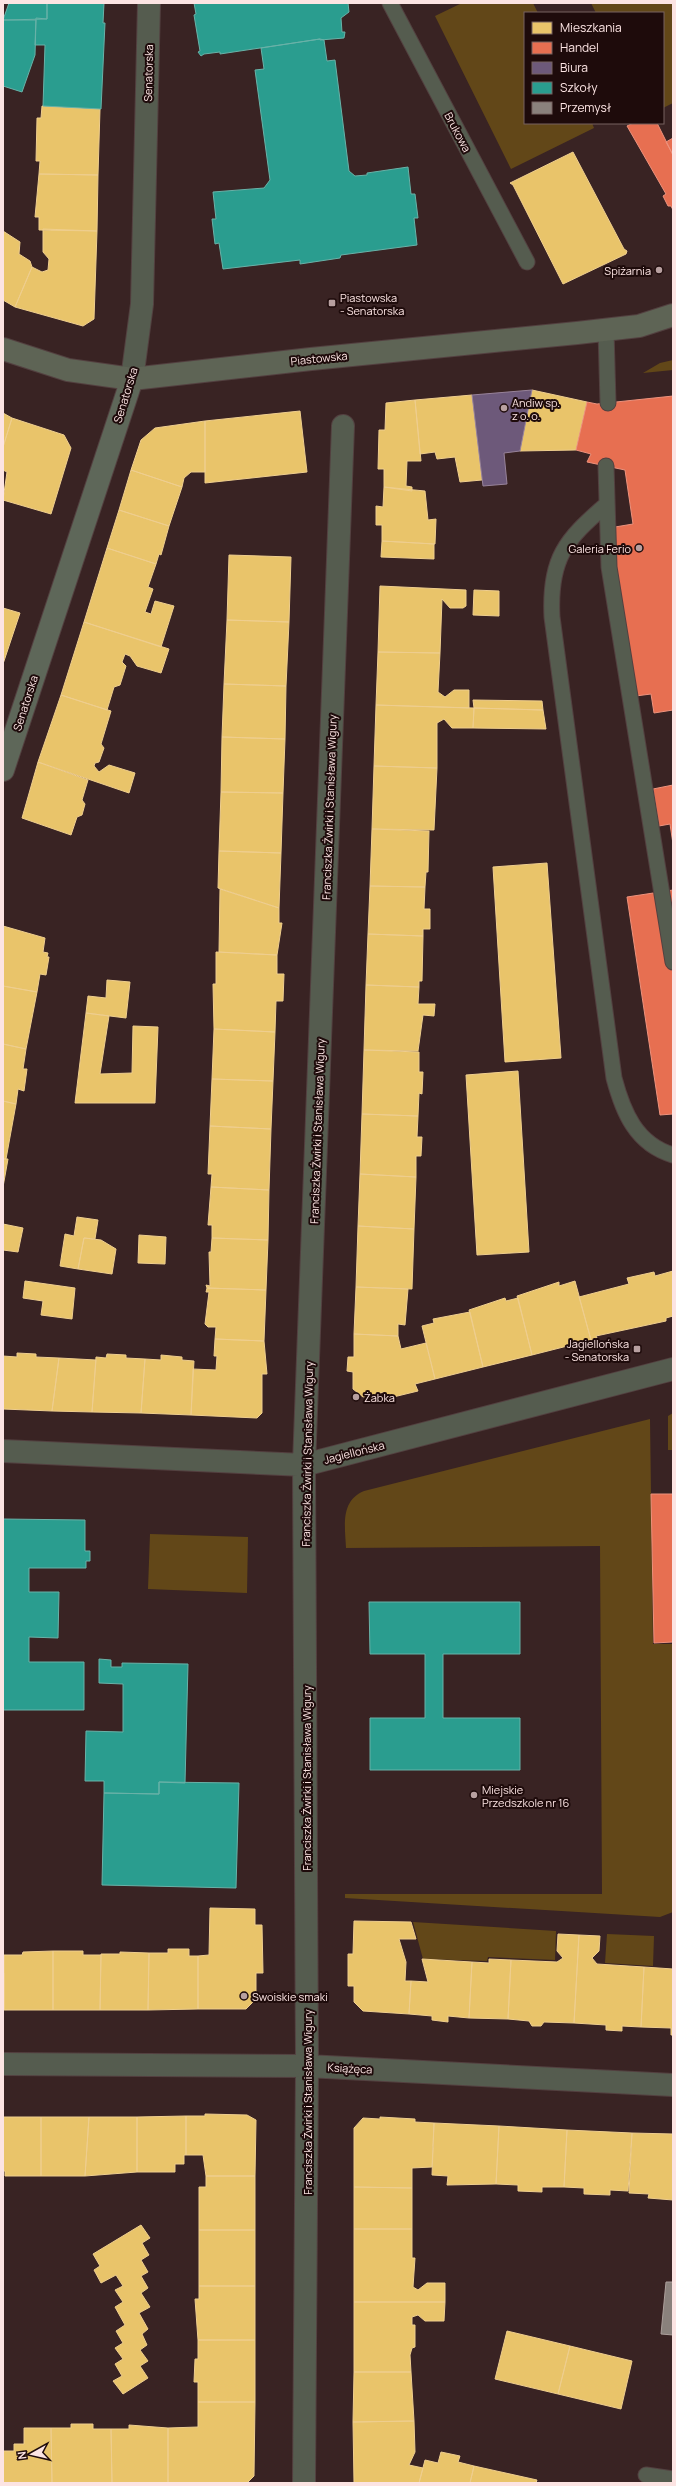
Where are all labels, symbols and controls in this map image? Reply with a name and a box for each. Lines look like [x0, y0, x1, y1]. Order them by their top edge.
legend [524, 12, 664, 124]
text: Mieszkania [560, 19, 622, 36]
text: Handel [560, 39, 599, 56]
street label: Senatorska [140, 44, 156, 102]
text: Biura [560, 59, 588, 76]
text: Szkoły [560, 79, 598, 96]
text: Przemysł [560, 99, 612, 116]
street label: Brukowa [441, 109, 475, 155]
place label: Spiżarnia [604, 263, 651, 278]
marker: Spiżarnia [654, 265, 664, 275]
place label: Piastowska - Senatorska [340, 290, 404, 318]
marker: Piastowska - Senatorska [327, 298, 337, 308]
street label: Piastowska [290, 348, 348, 368]
street label: Senatorska [109, 365, 141, 425]
place label: Andiw sp. z o. o. [512, 395, 560, 423]
marker: Andiw sp. z o. o. [499, 403, 509, 413]
place label: Galeria Ferio [568, 541, 631, 556]
marker: Galeria Ferio [634, 543, 644, 553]
street label: Senatorska [9, 673, 41, 733]
street label: Franciszka Żwirki i Stanisława Wigury [318, 714, 340, 900]
street label: Franciszka Żwirki i Stanisława Wigury [306, 1038, 328, 1224]
place label: Jagiellońska - Senatorska [565, 1336, 629, 1364]
marker: Jagiellońska - Senatorska [632, 1344, 642, 1354]
street label: Franciszka Żwirki i Stanisława Wigury [298, 1361, 316, 1547]
place label: Żabka [364, 1390, 395, 1405]
marker: Żabka [351, 1392, 361, 1402]
street label: Jagiellońska [322, 1437, 386, 1467]
street label: Franciszka Żwirki i Stanisława Wigury [299, 1685, 314, 1871]
place label: Miejskie Przedszkole nr 16 [482, 1782, 570, 1810]
marker: Miejskie Przedszkole nr 16 [469, 1790, 479, 1800]
place label: Swoiskie smaki [252, 1989, 328, 2004]
marker: Swoiskie smaki [239, 1991, 249, 2001]
street label: Franciszka Żwirki i Stanisława Wigury [300, 2009, 315, 2195]
street label: Książęca [327, 2059, 373, 2077]
north arrow [12, 2434, 52, 2474]
text: N [14, 2450, 30, 2460]

